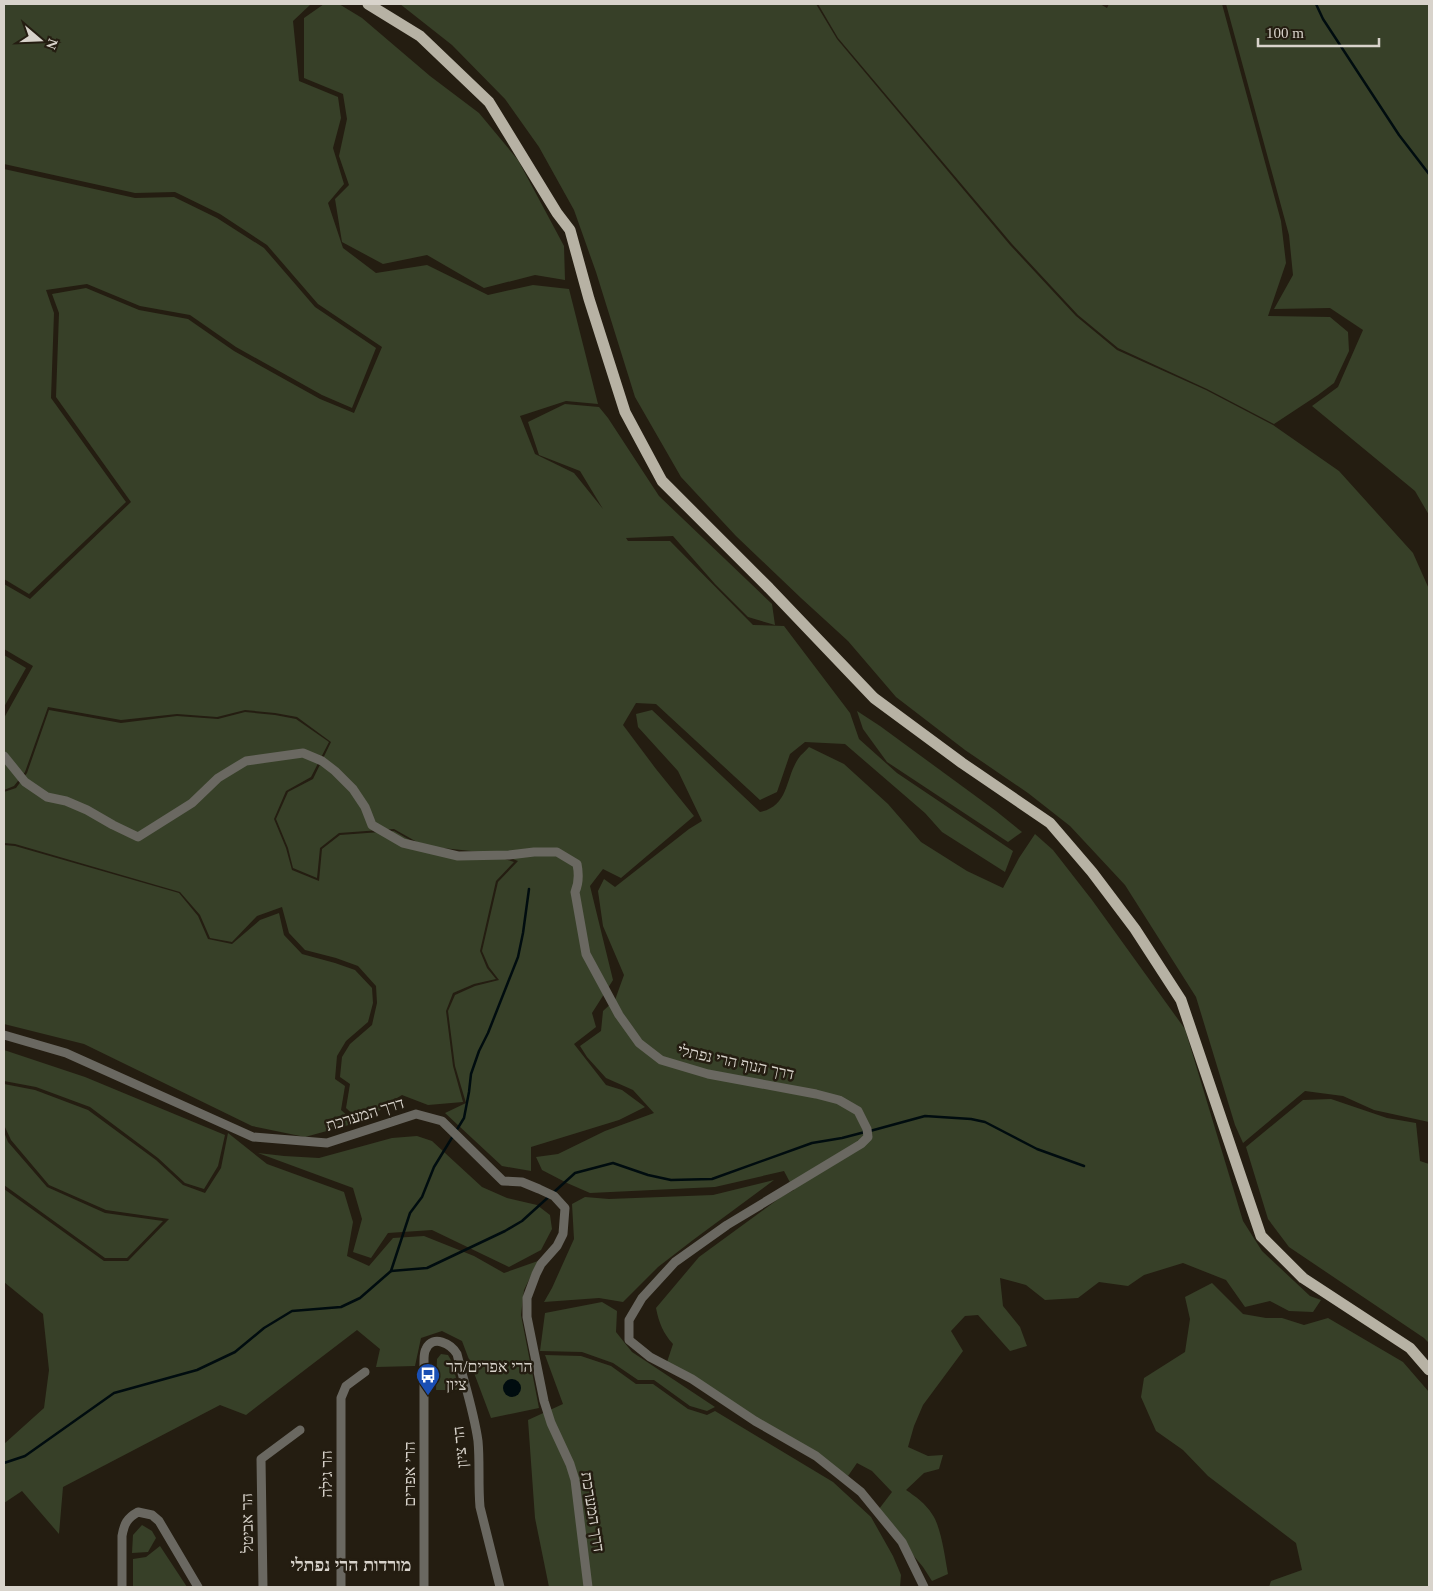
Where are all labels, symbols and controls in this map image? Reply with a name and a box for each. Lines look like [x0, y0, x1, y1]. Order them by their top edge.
north arrow [15, 15, 65, 65]
scale bar [1258, 15, 1379, 47]
text: 100 m [1266, 25, 1304, 41]
text: N [43, 37, 61, 51]
street label: דרך הנוף הרי נפתלי [676, 1041, 796, 1083]
street label: דרך המערכת [324, 1094, 406, 1134]
place label: הרי אפרים/הר ציון [446, 1358, 533, 1393]
bus stop icon: הרי אפרים/הר ציון [415, 1362, 441, 1396]
street label: הר ציון [449, 1425, 471, 1469]
street label: הרי אפרים [401, 1441, 418, 1507]
street label: הר גילה [318, 1450, 335, 1498]
street label: דרך המערכת [578, 1471, 608, 1553]
street label: הר אביטל [238, 1493, 256, 1554]
district label: מורדות הרי נפתלי [290, 1555, 412, 1575]

